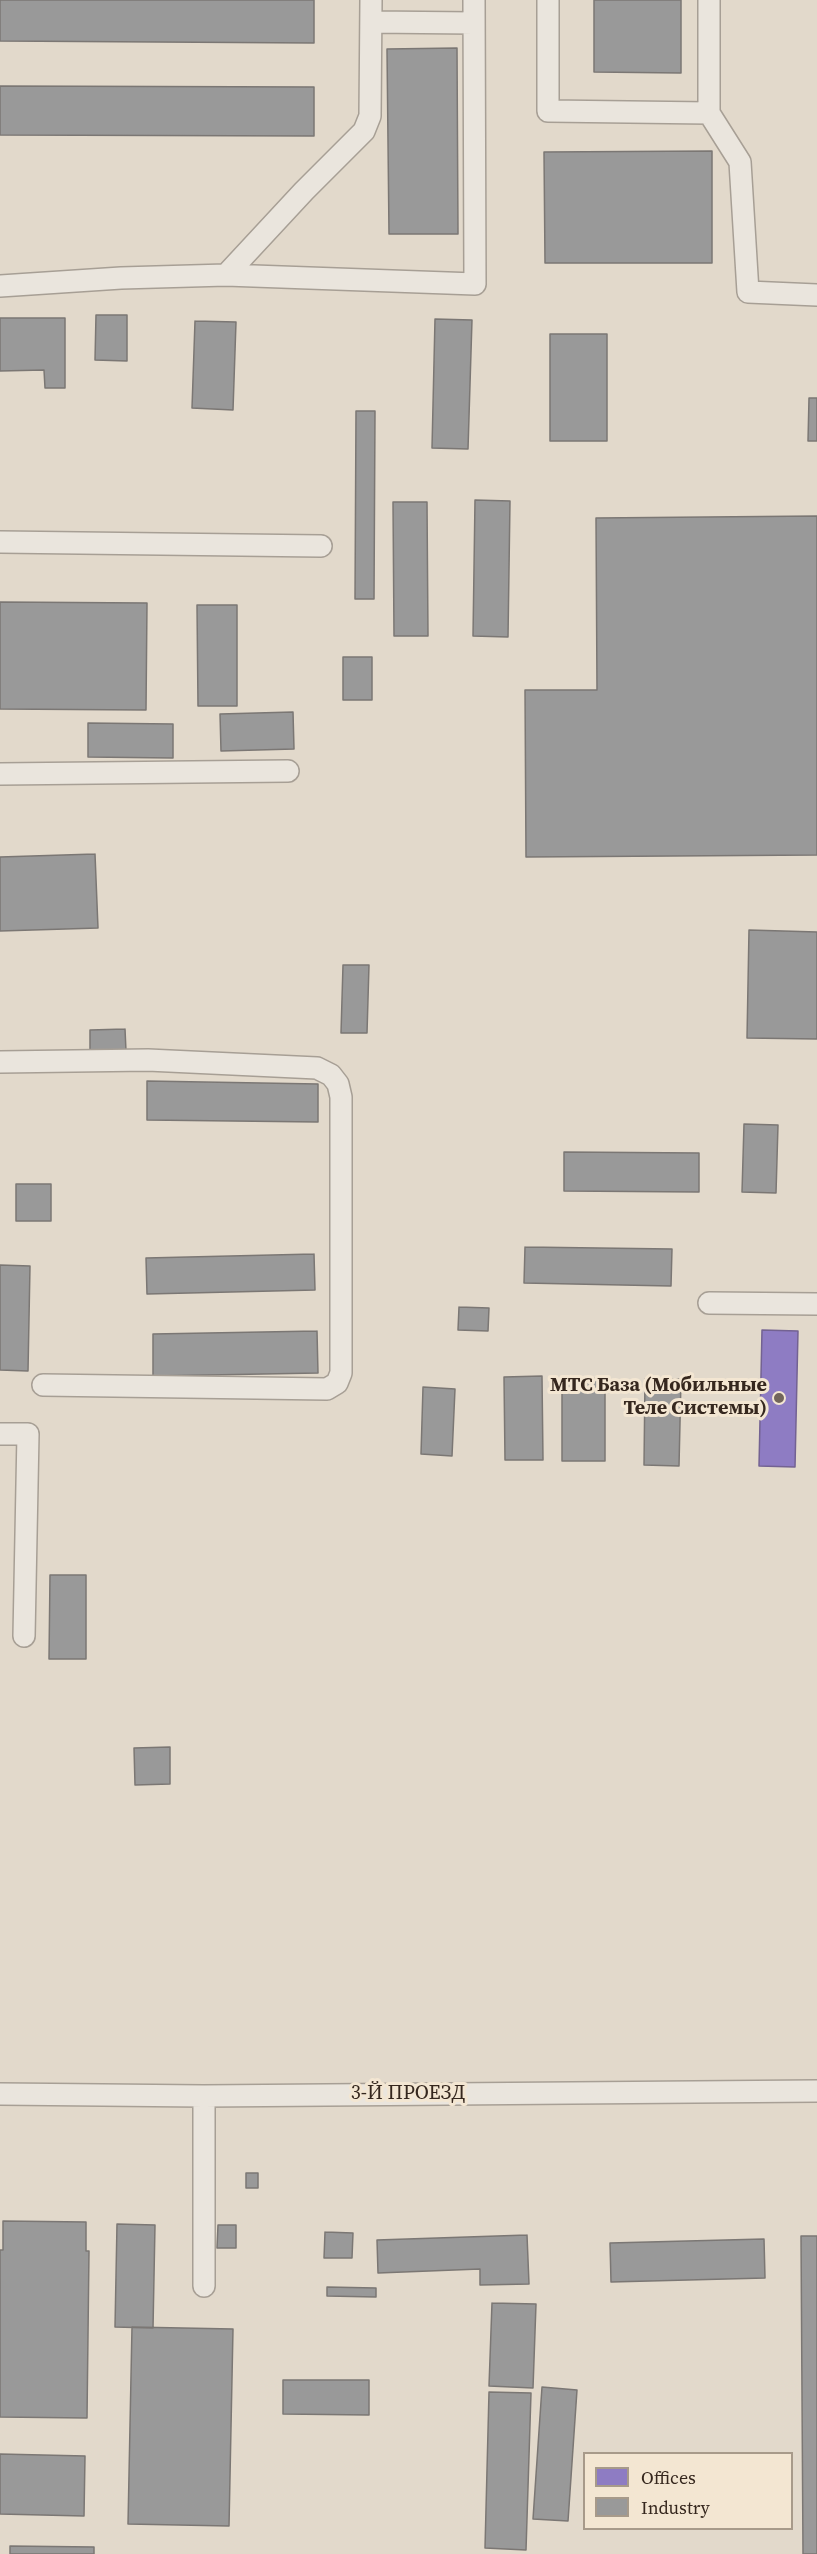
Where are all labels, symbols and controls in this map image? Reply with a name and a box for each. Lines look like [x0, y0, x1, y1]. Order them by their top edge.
place label: МТС База (Мобильные Теле Системы) [550, 1374, 767, 1421]
marker: МТС База (Мобильные Теле Системы) [772, 1391, 786, 1405]
street label: 3-Й ПРОЕЗД [351, 2082, 465, 2106]
legend [583, 2452, 793, 2530]
text: Offices [641, 2465, 696, 2490]
text: Industry [641, 2495, 710, 2520]

